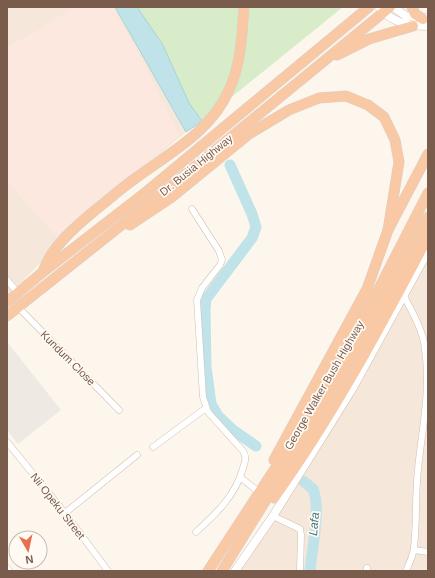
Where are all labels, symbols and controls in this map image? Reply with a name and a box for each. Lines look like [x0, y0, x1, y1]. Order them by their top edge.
street label: Dr. Busia Highway [157, 132, 235, 198]
street label: George Walker Bush Highway [282, 318, 366, 452]
street label: Kundum Close [38, 328, 98, 388]
street label: Nii Opeku Street [28, 471, 88, 541]
water label: Lafa [306, 511, 322, 536]
north arrow [8, 530, 48, 570]
text: N [25, 553, 34, 566]

